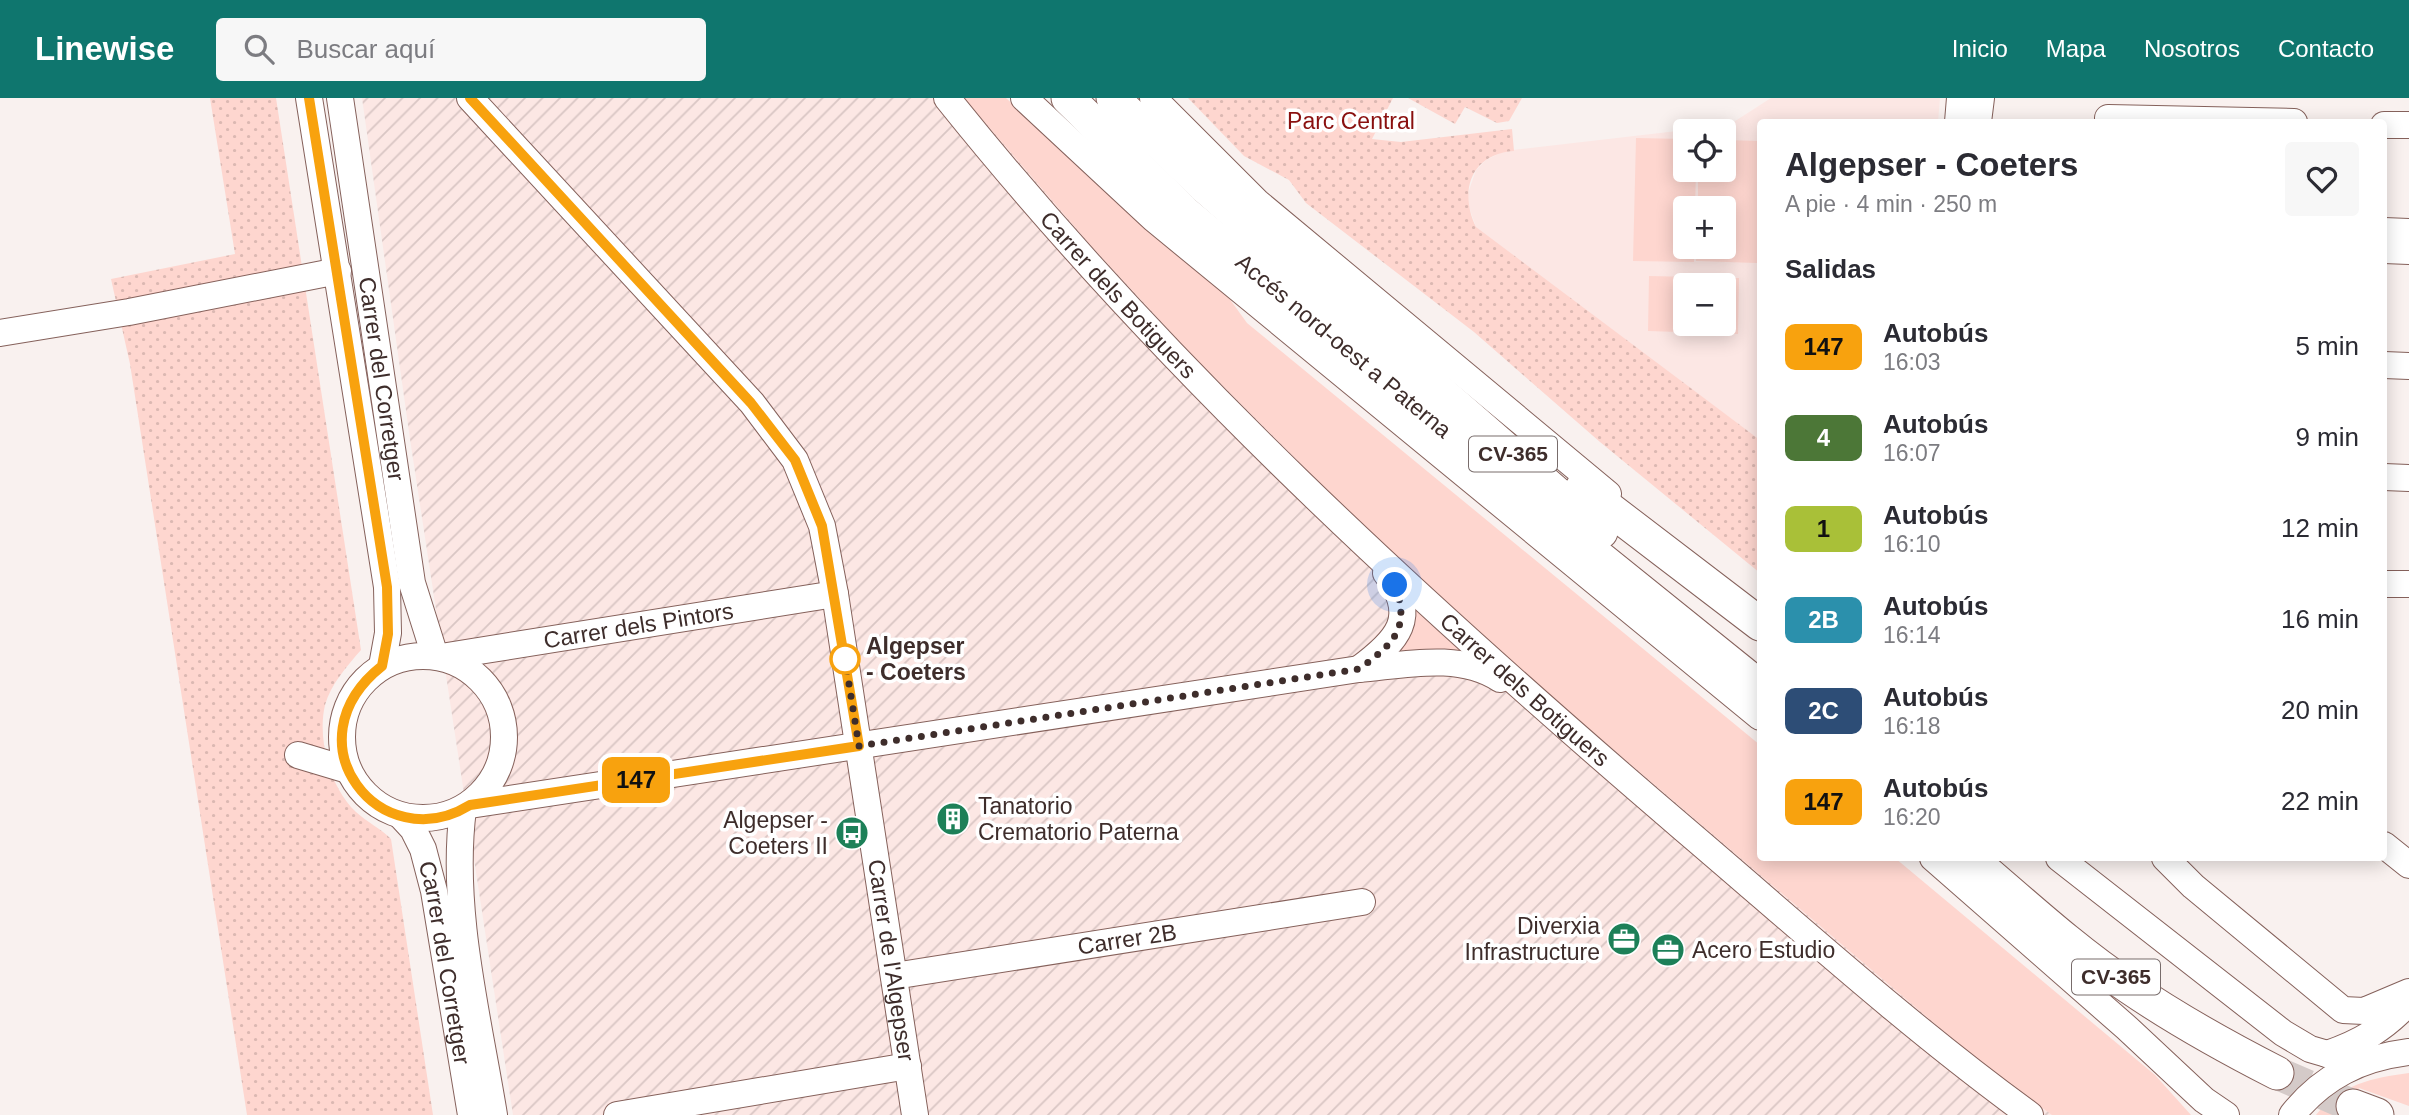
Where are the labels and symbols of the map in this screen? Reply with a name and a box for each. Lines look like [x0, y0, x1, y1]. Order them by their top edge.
park label: Parc Central [1287, 108, 1415, 134]
street label: Carrer dels Botiguers [1035, 206, 1201, 384]
street label: Accés nord-oest a Paterna [1231, 248, 1457, 443]
street label: Carrer del Corretger [354, 275, 410, 483]
road number: CV-365 [1469, 436, 1557, 472]
your location [1377, 567, 1412, 602]
street label: Carrer dels Pintors [542, 597, 735, 653]
street label: Carrer dels Botiguers [1435, 608, 1615, 772]
place label: Algepser - Coeters [866, 633, 966, 685]
marker: Algepser - Coeters [830, 644, 860, 674]
line badge: 147 [596, 757, 676, 803]
place label: Tanatorio Crematorio Paterna [978, 793, 1179, 845]
building icon: Tanatorio Crematorio Paterna [934, 800, 972, 838]
place label: Algepser - Coeters II [723, 807, 828, 859]
bus stop icon: Algepser - Coeters II [833, 814, 871, 852]
street label: Carrer del Corretger [414, 858, 475, 1067]
street label: Carrer de l'Algepser [863, 858, 920, 1063]
place label: Diverxia Infrastructure [1465, 913, 1600, 965]
street label: Carrer 2B [1076, 919, 1178, 960]
office icon: Diverxia Infrastructure [1605, 920, 1643, 958]
office icon: Acero Estudio [1649, 931, 1687, 969]
place label: Acero Estudio [1692, 937, 1835, 963]
road number: CV-365 [2072, 960, 2160, 994]

